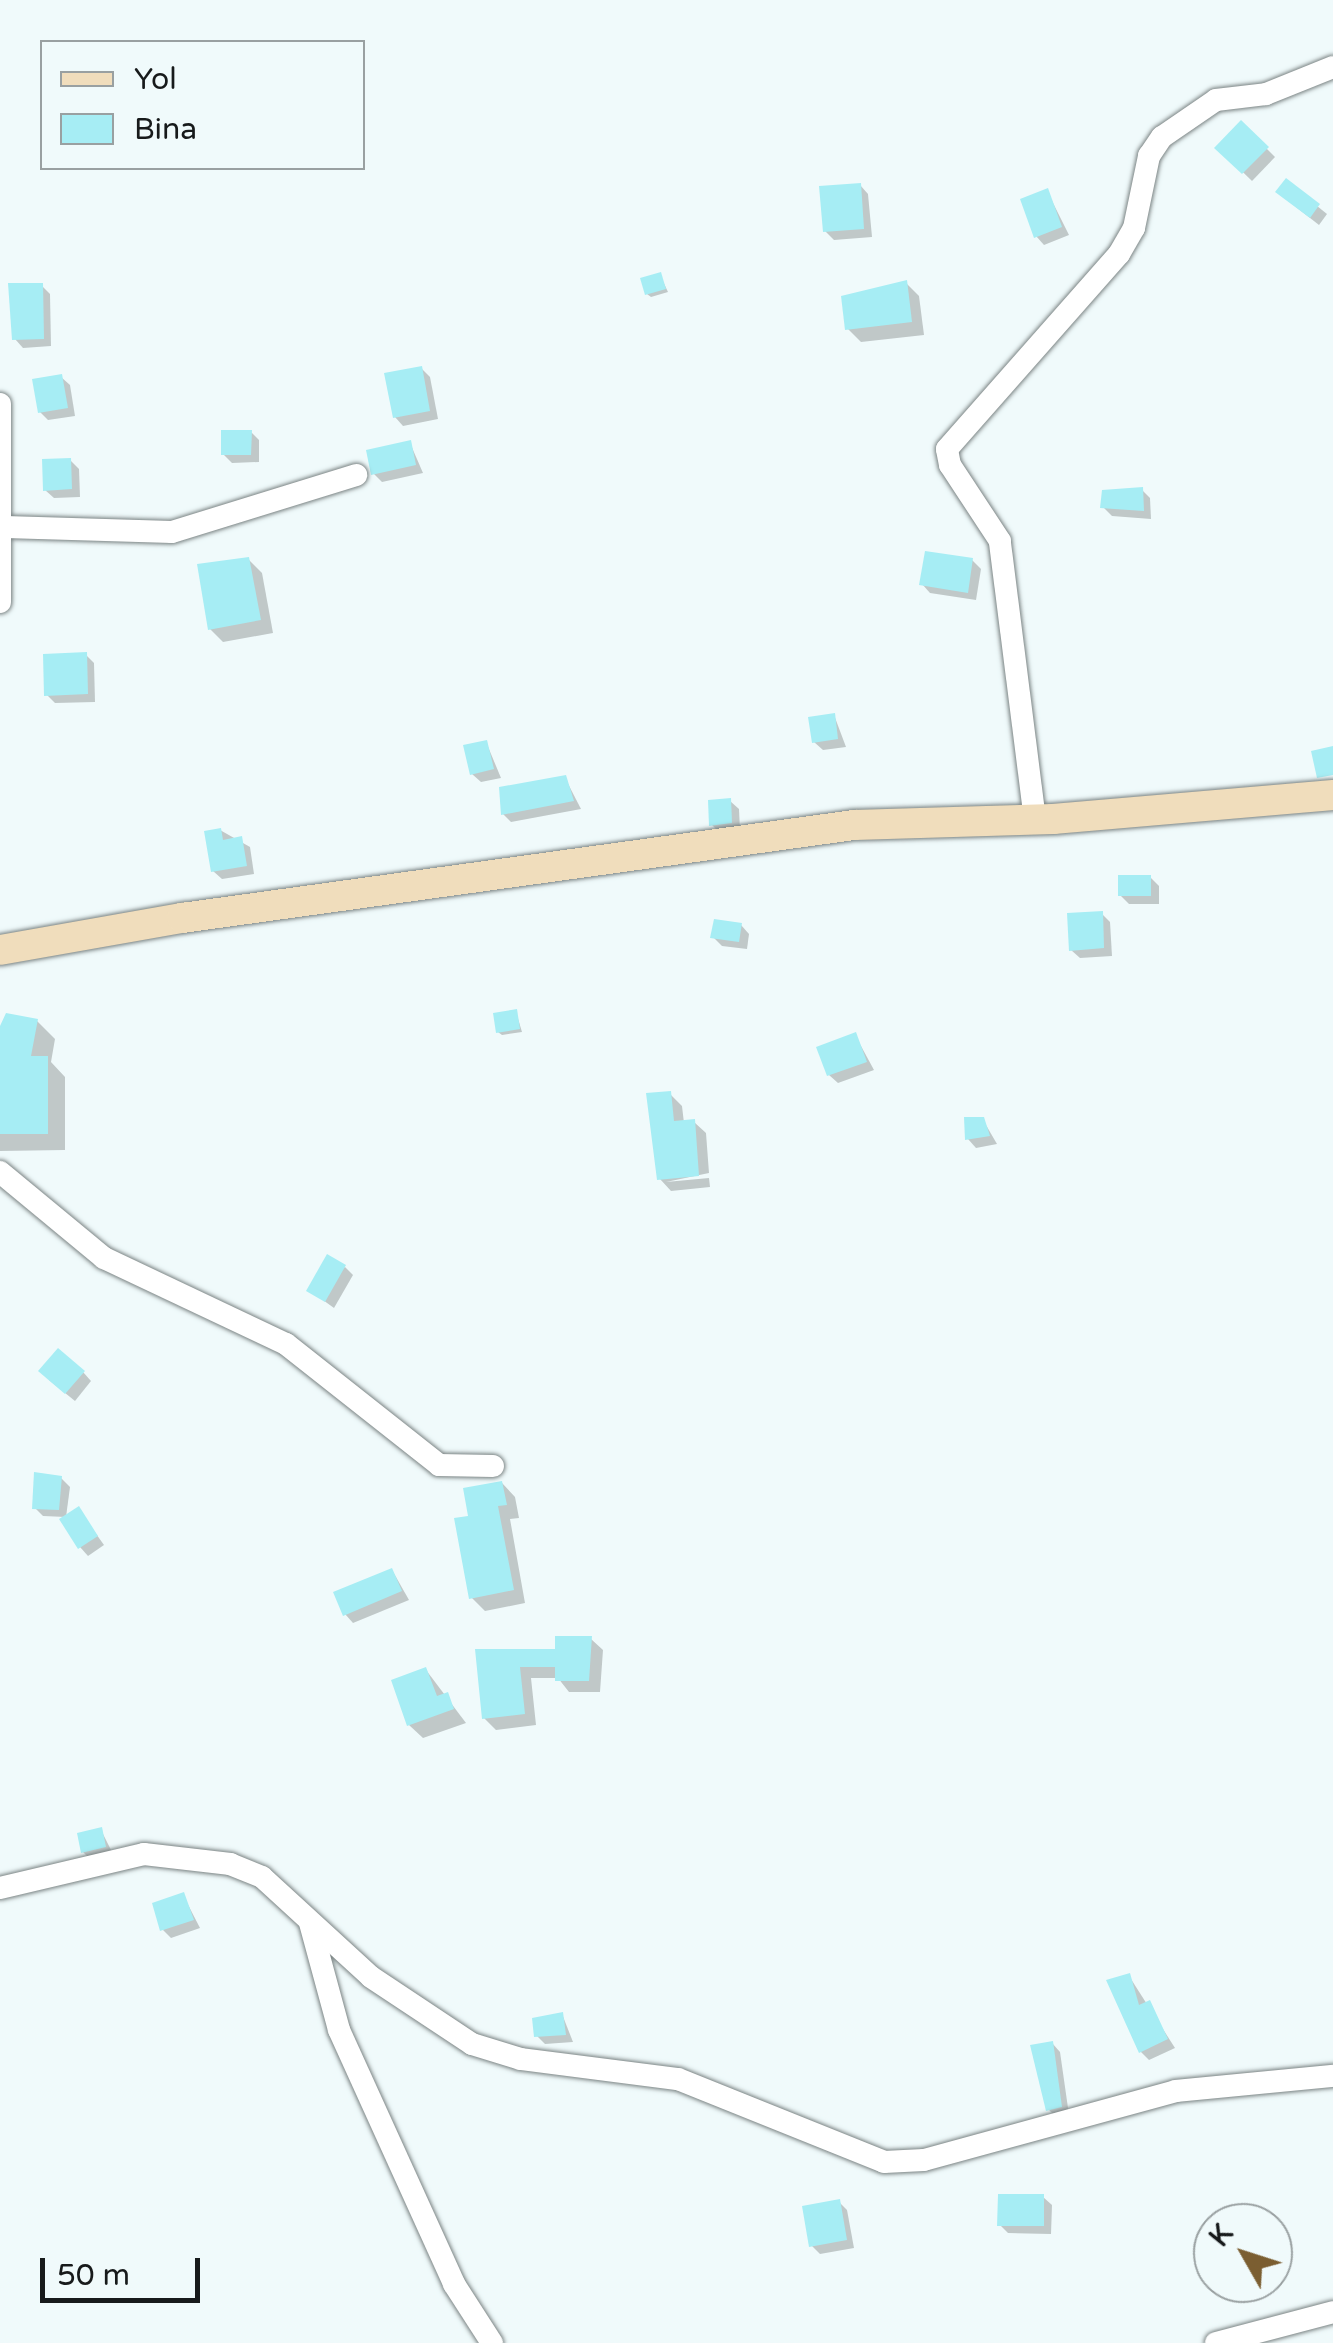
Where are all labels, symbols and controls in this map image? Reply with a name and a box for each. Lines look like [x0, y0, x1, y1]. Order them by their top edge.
legend [40, 40, 365, 170]
text: Yol [134, 61, 177, 98]
text: Bina [134, 111, 197, 148]
north arrow [1193, 2203, 1293, 2303]
text: K [1202, 2217, 1240, 2253]
scale bar [45, 2238, 205, 2300]
text: 50 m [57, 2257, 130, 2294]

